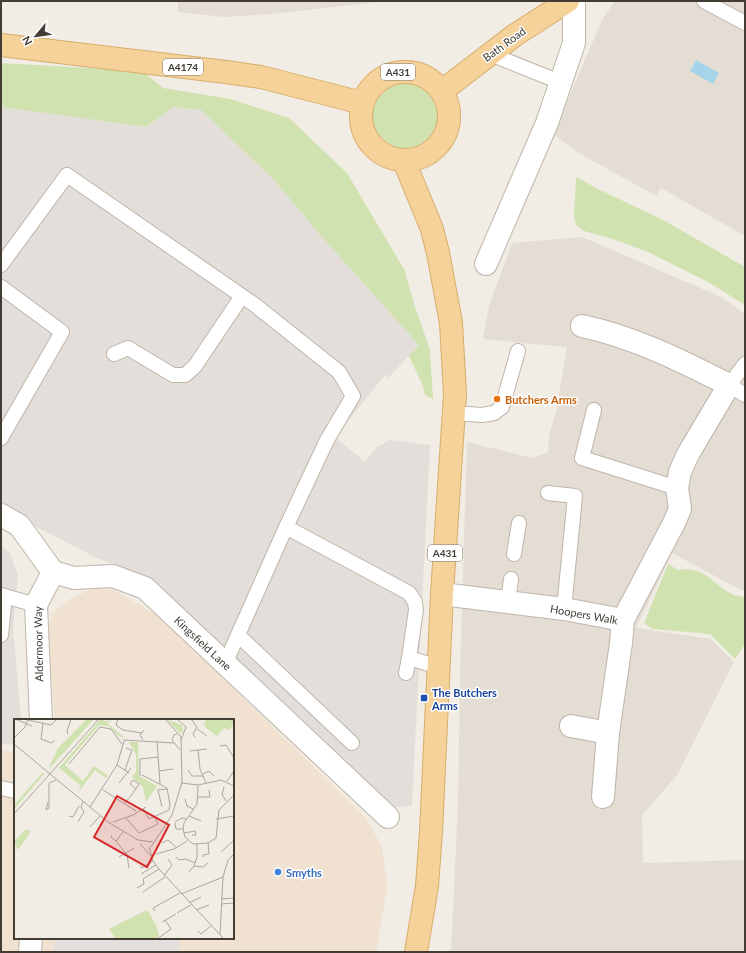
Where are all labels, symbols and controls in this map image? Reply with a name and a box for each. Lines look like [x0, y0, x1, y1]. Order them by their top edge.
north arrow [16, 16, 56, 56]
street label: Bath Road [480, 24, 528, 64]
text: N [19, 34, 35, 48]
road number: A4174 [163, 59, 203, 75]
road number: A431 [381, 64, 415, 80]
place label: Butchers Arms [505, 393, 577, 406]
marker: Butchers Arms [492, 394, 502, 404]
road number: A431 [428, 545, 462, 561]
street label: Hoopers Walk [549, 602, 619, 626]
street label: Aldermoor Way [31, 606, 45, 682]
street label: Kingsfield Lane [172, 613, 234, 673]
place label: The Butchers Arms [431, 686, 497, 712]
marker: The Butchers Arms [419, 693, 429, 703]
inset map [14, 719, 234, 939]
place label: Smyths [286, 866, 322, 879]
marker: Smyths [273, 867, 283, 877]

